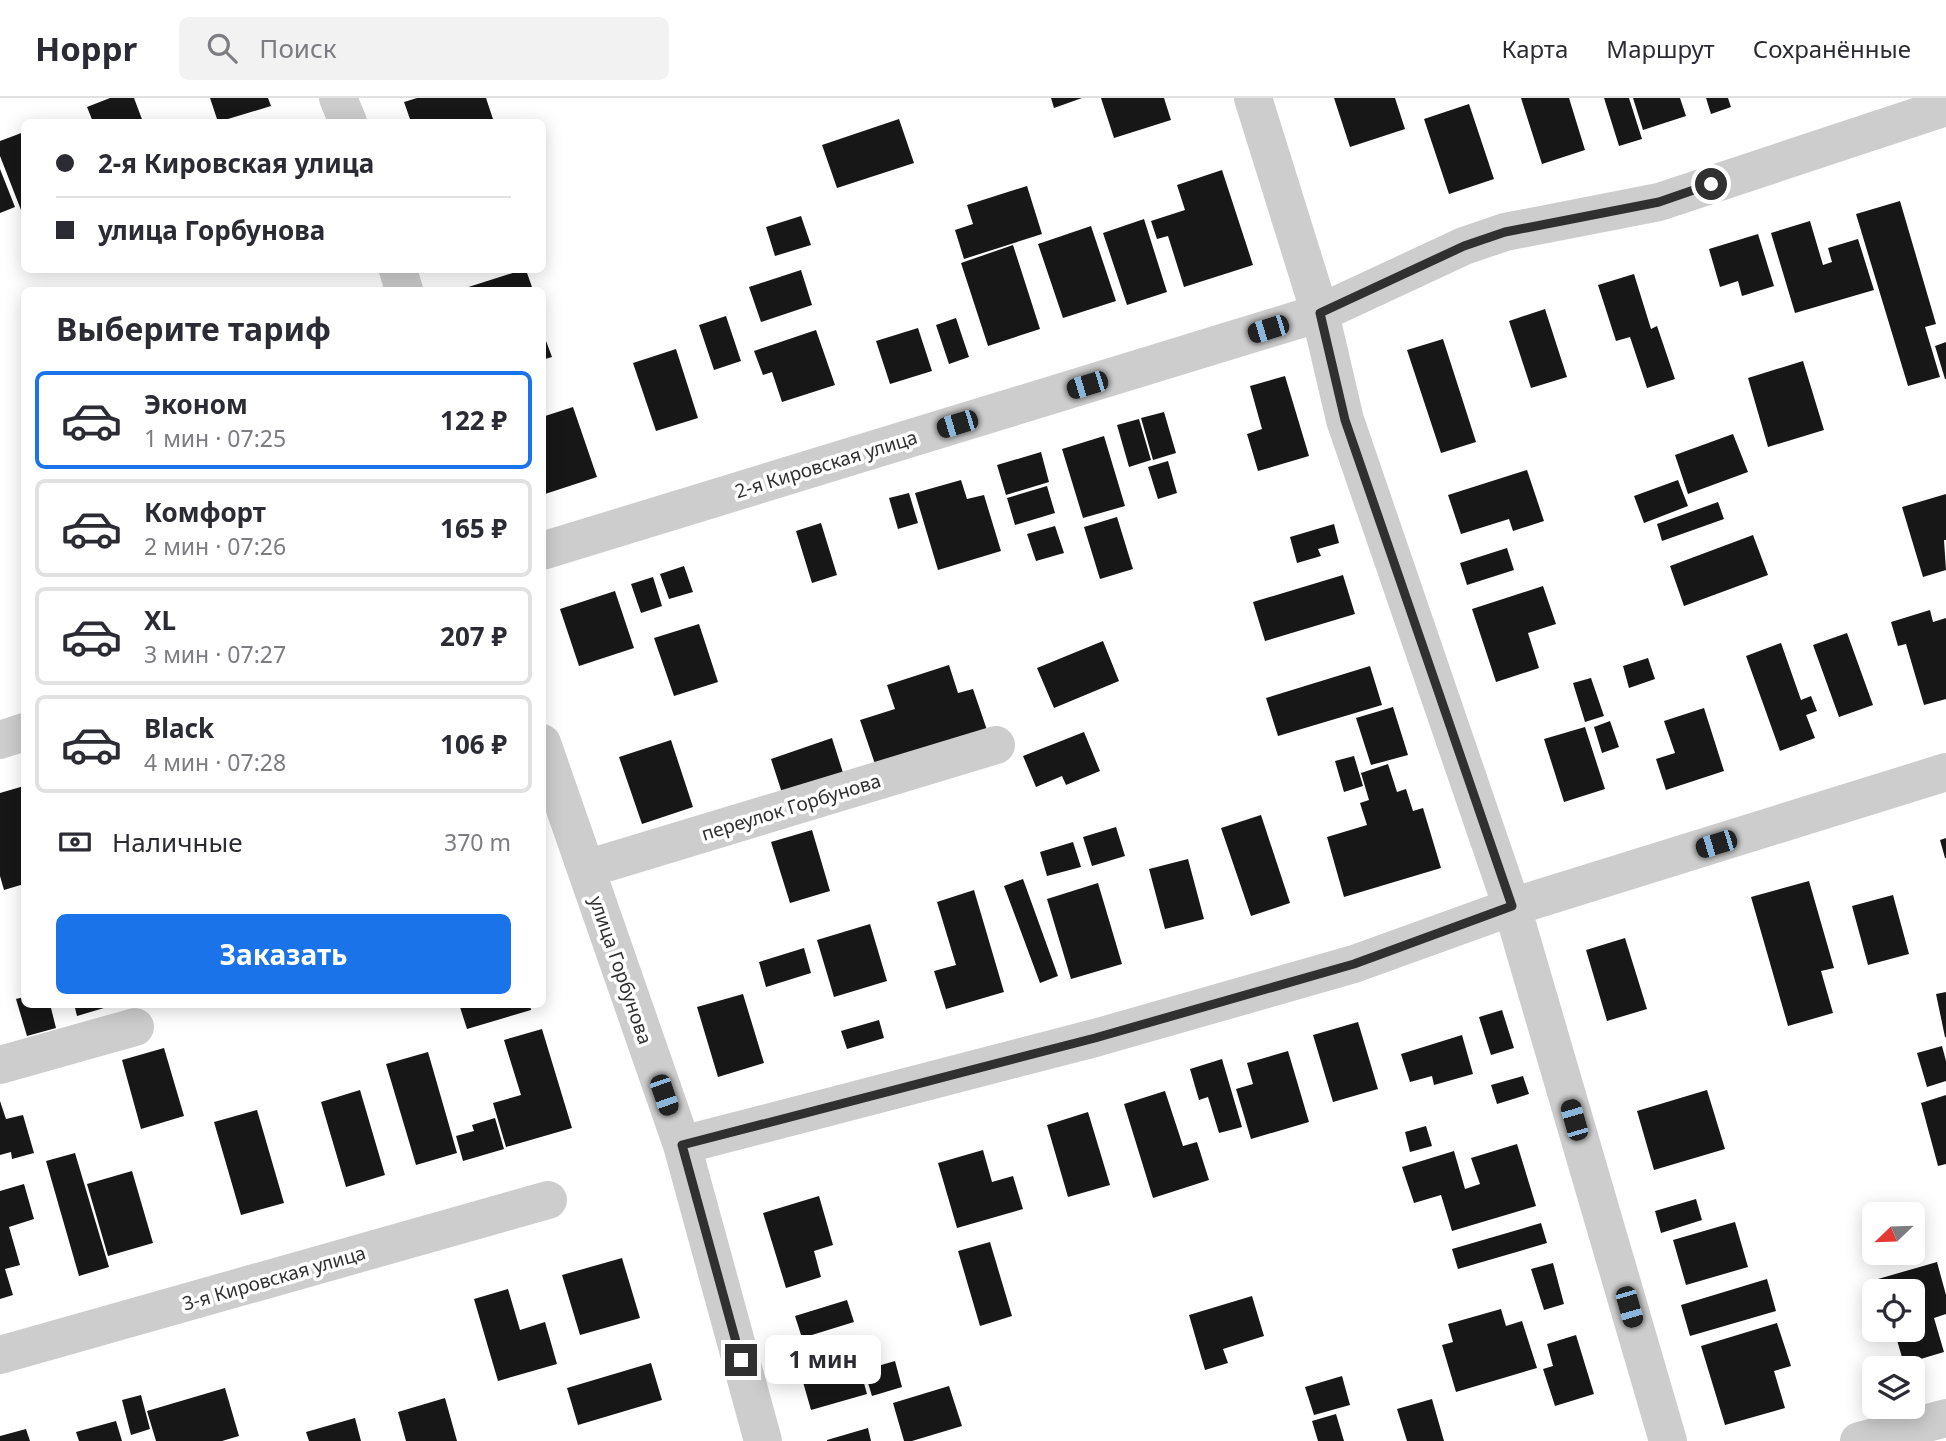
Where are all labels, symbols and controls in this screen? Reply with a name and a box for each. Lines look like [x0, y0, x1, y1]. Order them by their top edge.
search box [179, 17, 669, 80]
text: Hoppr [35, 26, 137, 71]
icon: search [203, 29, 241, 67]
text: Поиск [259, 30, 337, 66]
text: Карта [1501, 32, 1568, 65]
text: Маршрут [1606, 32, 1715, 65]
text: Сохранённые [1753, 32, 1911, 65]
text: 2-я Кировская улица [98, 145, 374, 181]
route start [1695, 168, 1727, 200]
text: улица Горбунова [98, 212, 325, 248]
text: Выберите тариф [56, 307, 331, 350]
car [1245, 313, 1292, 345]
car [1064, 369, 1111, 401]
text: Эконом [144, 386, 248, 422]
icon: car [60, 389, 123, 452]
text: 122 ₽ [440, 402, 507, 438]
car [934, 408, 981, 440]
text: 1 мин · 07:25 [144, 422, 286, 454]
street label: 2-я Кировская улица [732, 424, 920, 504]
text: Комфорт [144, 494, 266, 530]
icon: car [60, 497, 123, 560]
text: 165 ₽ [440, 510, 507, 546]
text: 2 мин · 07:26 [144, 530, 286, 562]
text: XL [144, 602, 176, 638]
icon: car [60, 605, 123, 668]
text: 207 ₽ [440, 618, 507, 654]
text: 3 мин · 07:27 [144, 638, 286, 670]
text: Black [144, 710, 214, 746]
icon: car [60, 713, 123, 776]
text: 106 ₽ [440, 726, 507, 762]
text: 4 мин · 07:28 [144, 746, 286, 778]
street label: переулок Горбунова [698, 767, 884, 847]
icon: cash [56, 823, 94, 861]
text: Наличные [112, 824, 243, 860]
text: 370 m [444, 826, 511, 858]
car [1693, 828, 1740, 860]
street label: улица Горбунова [583, 892, 659, 1048]
button: Заказать [56, 914, 511, 994]
car [648, 1072, 681, 1118]
car [1559, 1097, 1590, 1143]
north arrow [1862, 1202, 1925, 1265]
map controls [1862, 1202, 1925, 1419]
street label: 3-я Кировская улица [179, 1239, 369, 1317]
button: locate [1862, 1279, 1925, 1342]
car [1614, 1284, 1645, 1330]
callout: 1 мин [766, 1336, 881, 1384]
text: 1 мин [789, 1343, 857, 1375]
route end [725, 1344, 757, 1376]
button: layers [1862, 1356, 1925, 1419]

